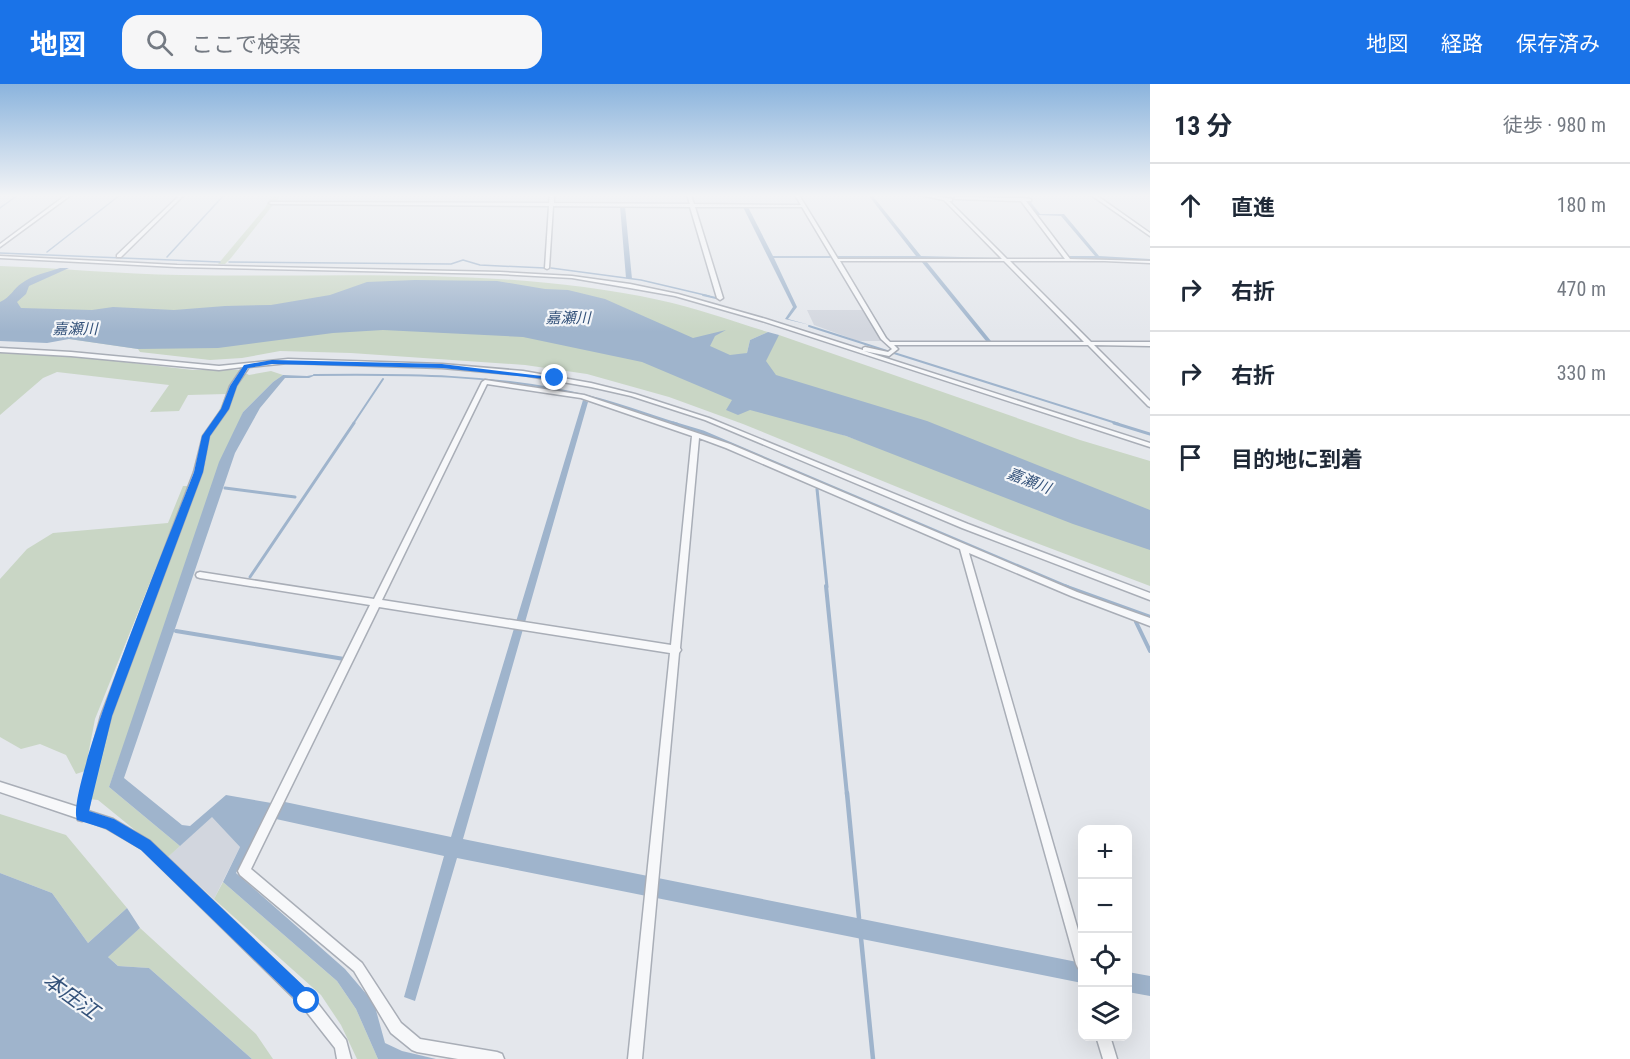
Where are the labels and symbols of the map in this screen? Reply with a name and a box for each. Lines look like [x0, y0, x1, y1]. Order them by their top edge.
water label: 嘉瀬川 [545, 309, 592, 327]
water label: 嘉瀬川 [52, 320, 99, 338]
route end [541, 364, 567, 390]
water label: 嘉瀬川 [1005, 465, 1055, 498]
water label: 本庄江 [38, 968, 105, 1025]
route start [293, 987, 319, 1013]

